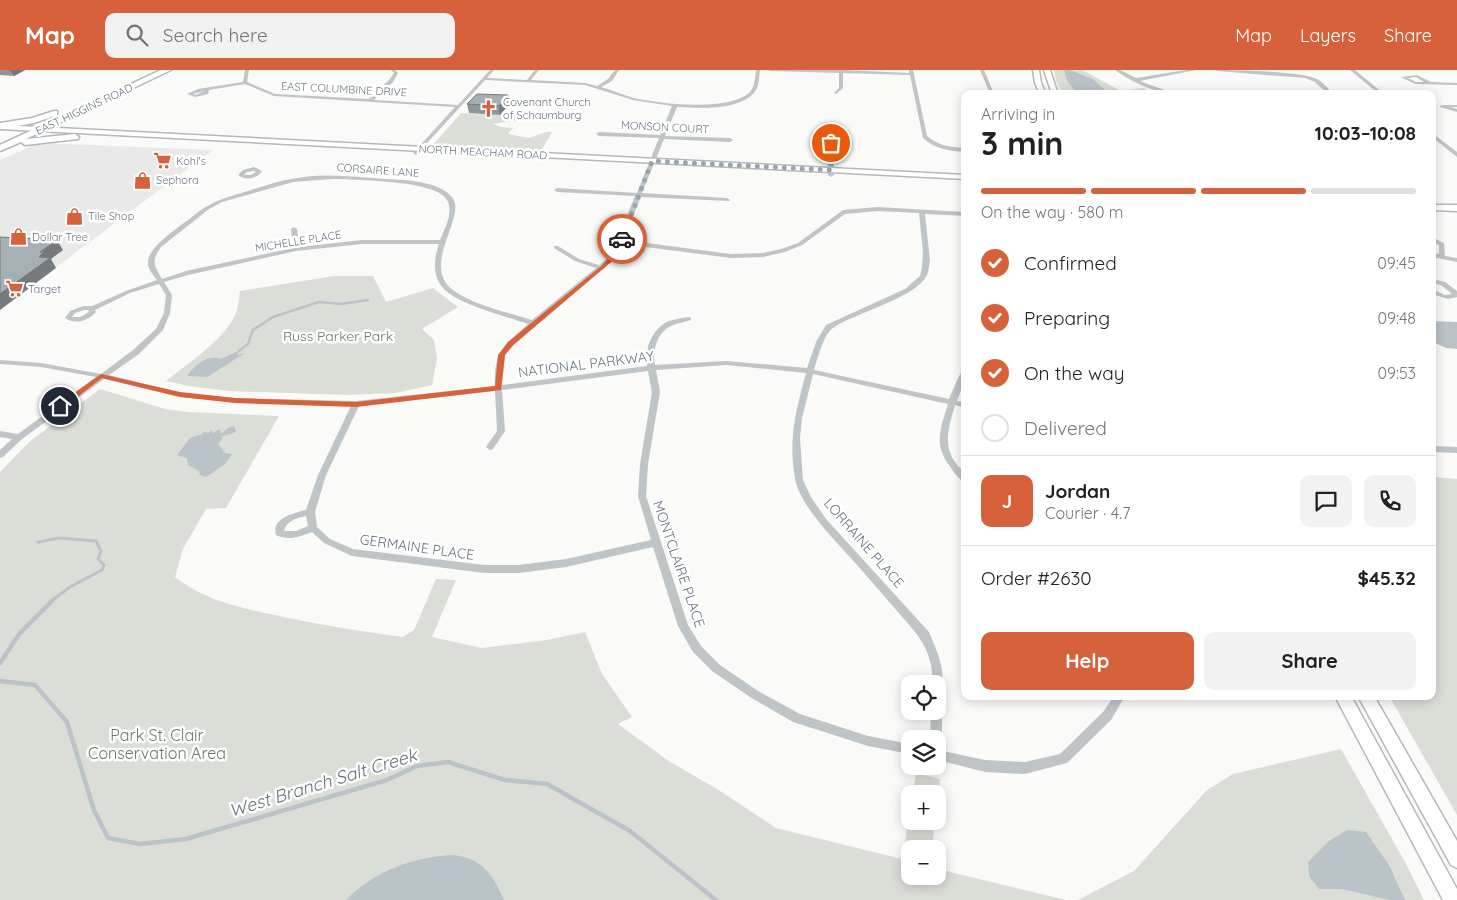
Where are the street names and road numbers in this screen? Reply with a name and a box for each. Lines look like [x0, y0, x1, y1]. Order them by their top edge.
street label: EAST COLUMBINE DRIVE [281, 79, 407, 99]
street label: EAST HIGGINS ROAD [33, 80, 135, 138]
street label: MONSON COURT [620, 118, 710, 136]
street label: NORTH MEACHAM ROAD [418, 142, 548, 162]
street label: CORSAIRE LANE [336, 160, 420, 180]
street label: MICHELLE PLACE [254, 227, 342, 255]
street label: NATIONAL PARKWAY [517, 347, 655, 381]
street label: LORRAINE PLACE [820, 494, 908, 592]
street label: MONTCLAIRE PLACE [649, 498, 709, 630]
street label: GERMAINE PLACE [359, 530, 475, 564]

